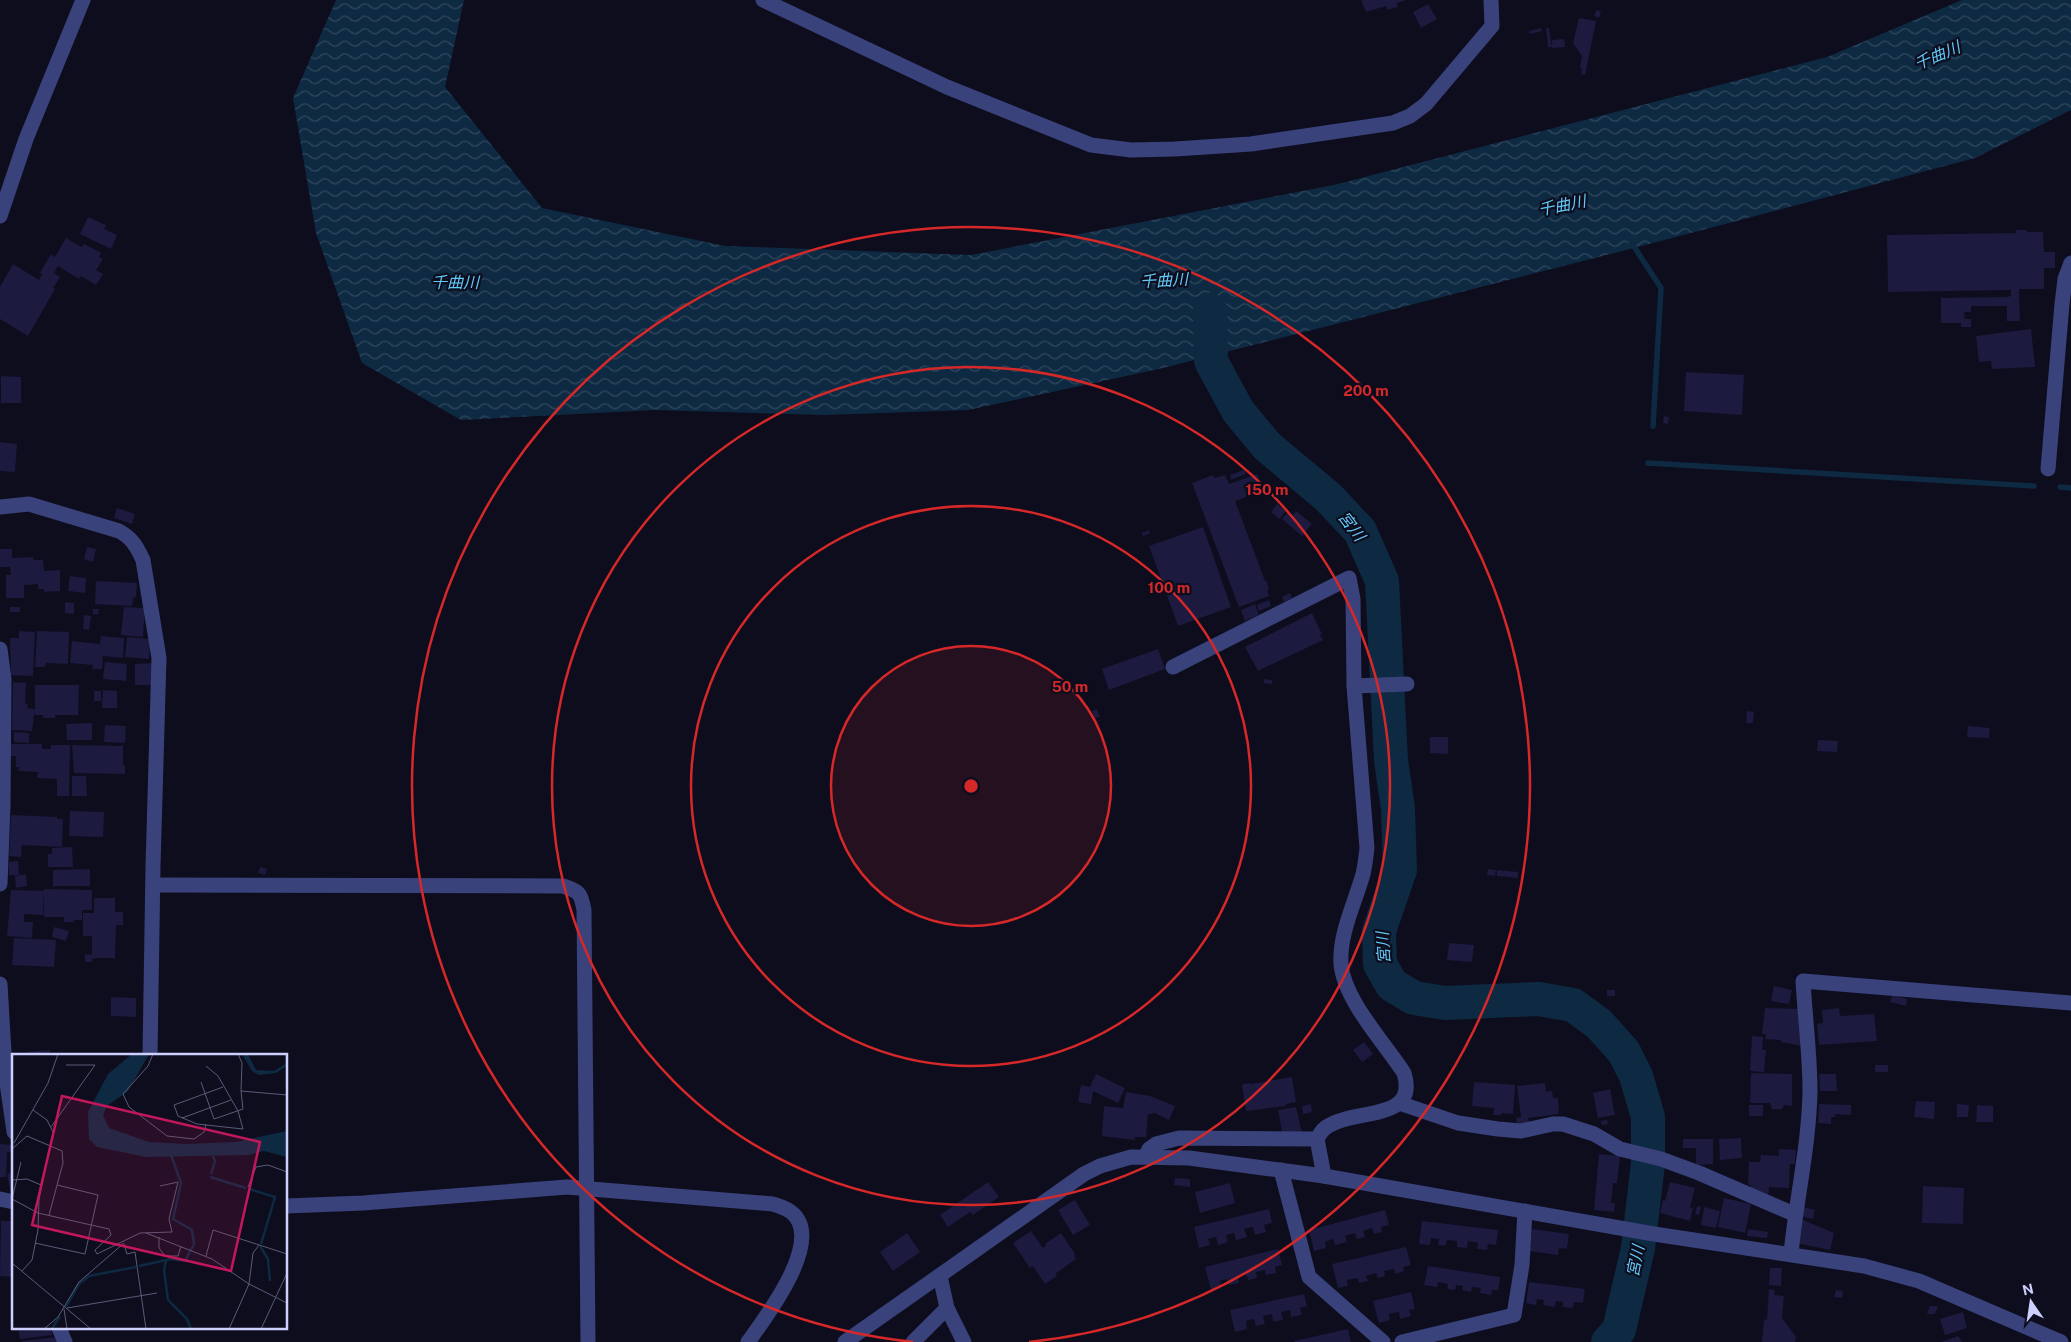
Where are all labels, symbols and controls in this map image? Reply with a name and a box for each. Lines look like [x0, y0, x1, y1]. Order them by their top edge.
water label: 千曲川 [1911, 37, 1965, 74]
water label: 千曲川 [1537, 191, 1589, 219]
water label: 千曲川 [1140, 270, 1190, 291]
water label: 千曲川 [431, 273, 481, 292]
text: 200 m [1343, 382, 1389, 399]
text: 150 m [1245, 481, 1289, 498]
water label: 宮川 [1334, 508, 1370, 546]
text: 100 m [1148, 579, 1190, 596]
text: 50 m [1052, 678, 1088, 695]
centre of rings [962, 777, 980, 795]
water label: 宮川 [1373, 929, 1394, 965]
inset map [12, 1054, 288, 1330]
water label: 宮川 [1623, 1242, 1648, 1279]
north arrow [2006, 1277, 2056, 1327]
text: N [2021, 1280, 2035, 1298]

